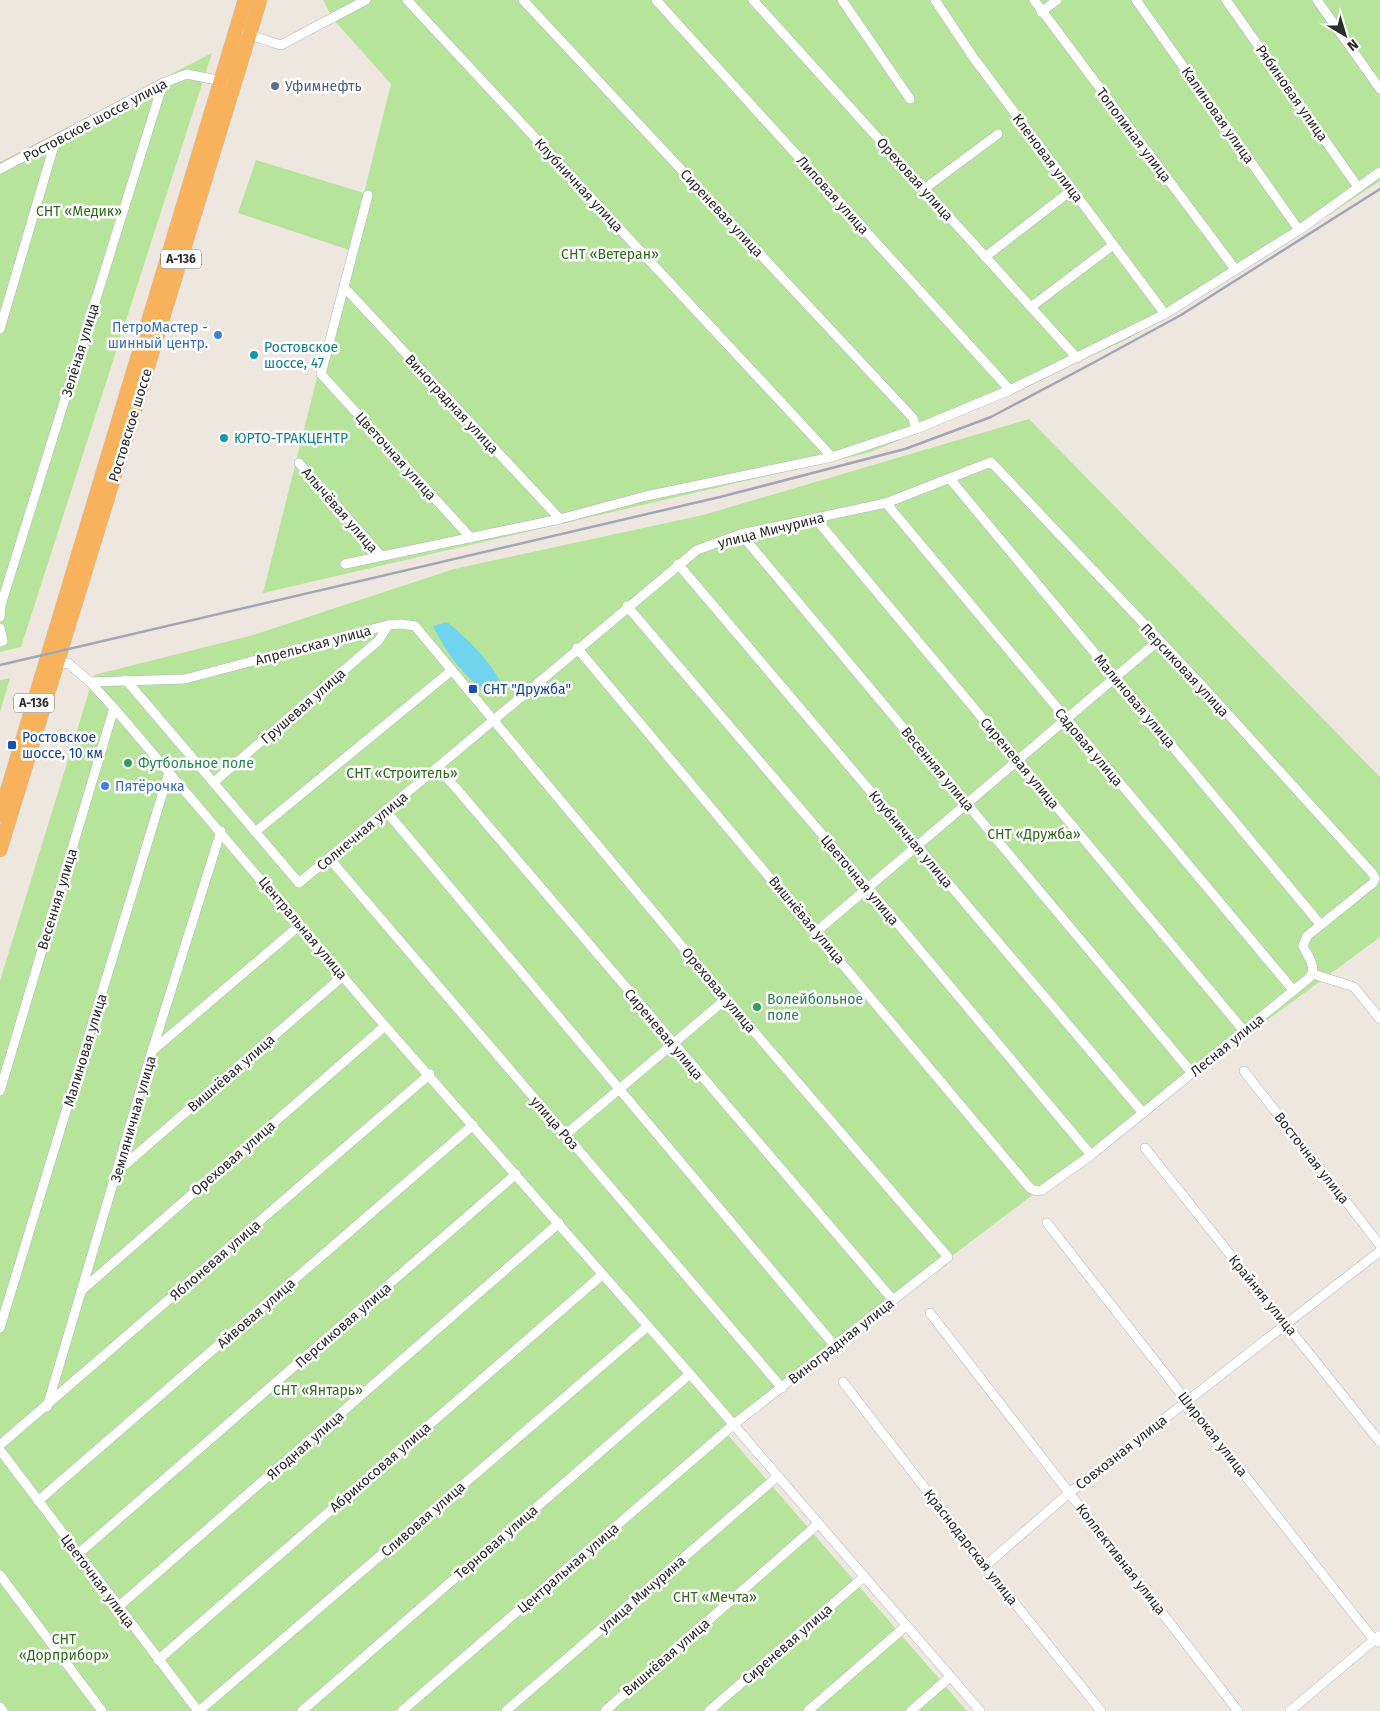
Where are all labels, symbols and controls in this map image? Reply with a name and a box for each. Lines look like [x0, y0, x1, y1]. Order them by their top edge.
north arrow [1320, 10, 1370, 60]
text: N [1344, 35, 1362, 54]
street label: Рябиновая улица [1252, 42, 1331, 145]
street label: Калиновая улица [1178, 64, 1257, 167]
street label: Ростовское шоссе улица [20, 75, 170, 166]
place label: Уфимнефть [285, 78, 362, 95]
marker: Уфимнефть [269, 80, 281, 92]
street label: Тополиная улица [1093, 85, 1175, 186]
street label: Кленовая улица [1009, 111, 1086, 206]
street label: Ореховая улица [873, 134, 956, 224]
street label: Клубничная улица [531, 135, 626, 236]
street label: Липовая улица [793, 153, 872, 238]
street label: Сиреневая улица [677, 166, 767, 261]
park label: СНТ «Медик» [36, 203, 122, 220]
park label: СНТ «Ветеран» [561, 246, 659, 263]
road number: А-136 [161, 250, 201, 268]
street label: Зелёная улица [58, 301, 103, 399]
place label: ПетроМастер - шинный центр. [108, 319, 208, 352]
marker: ПетроМастер - шинный центр. [212, 329, 224, 341]
place label: Ростовское шоссе, 47 [264, 339, 338, 372]
marker: Ростовское шоссе, 47 [248, 349, 260, 361]
street label: Виноградная улица [401, 351, 502, 457]
street label: Ростовское шоссе [105, 366, 156, 484]
street label: Цветочная улица [352, 409, 440, 504]
place label: ЮРТО-ТРАКЦЕНТР [234, 430, 348, 447]
marker: ЮРТО-ТРАКЦЕНТР [218, 432, 230, 444]
street label: Алычёвая улица [298, 464, 381, 556]
street label: улица Мичурина [716, 509, 826, 552]
street label: Персиковая улица [1137, 620, 1232, 721]
street label: Апрельская улица [253, 622, 373, 669]
street label: Малиновая улица [1090, 651, 1179, 752]
street label: Грушевая улица [257, 665, 349, 748]
place label: СНТ "Дружба" [483, 681, 571, 698]
marker: СНТ "Дружба" [467, 683, 479, 695]
road number: А-136 [14, 694, 54, 712]
street label: Садовая улица [1051, 705, 1126, 790]
street label: Сиреневая улица [977, 714, 1063, 812]
street label: Весенняя улица [897, 724, 978, 815]
place label: Ростовское шоссе, 10 км [22, 729, 103, 762]
marker: Ростовское шоссе, 10 км [6, 739, 18, 751]
place label: Футбольное поле [138, 755, 254, 772]
marker: Футбольное поле [122, 757, 134, 769]
park label: СНТ «Строитель» [346, 765, 458, 782]
place label: Пятёрочка [115, 778, 185, 795]
marker: Пятёрочка [99, 780, 111, 792]
street label: Клубничная улица [865, 787, 956, 892]
street label: Солнечная улица [313, 788, 411, 874]
park label: СНТ «Дружба» [987, 826, 1081, 843]
street label: Цветочная улица [817, 832, 902, 929]
street label: Весенняя улица [34, 846, 81, 952]
street label: Центральная улица [255, 873, 351, 983]
street label: Вишнёвая улица [765, 873, 848, 968]
street label: Ореховая улица [678, 944, 759, 1036]
street label: Сиреневая улица [621, 985, 707, 1083]
place label: Волейбольное поле [767, 991, 863, 1024]
street label: Малиновая улица [60, 992, 111, 1109]
marker: Волейбольное поле [751, 1001, 763, 1013]
street label: Лесная улица [1187, 1010, 1268, 1080]
street label: Вишнёвая улица [184, 1031, 278, 1116]
street label: Земляничная улица [107, 1054, 160, 1184]
street label: улица Роз [527, 1093, 582, 1154]
street label: Восточная улица [1271, 1109, 1353, 1208]
street label: Ореховая улица [188, 1117, 279, 1200]
street label: Яблоневая улица [167, 1216, 264, 1304]
street label: Крайняя улица [1225, 1252, 1300, 1339]
street label: Айвовая улица [214, 1275, 299, 1352]
street label: Персиковая улица [292, 1279, 395, 1372]
street label: Виноградная улица [785, 1295, 898, 1388]
park label: СНТ «Янтарь» [273, 1382, 363, 1399]
street label: Широкая улица [1174, 1389, 1251, 1480]
street label: Ягодная улица [263, 1407, 347, 1483]
street label: Совхозная улица [1072, 1411, 1170, 1493]
street label: Абрикосовая улица [326, 1419, 434, 1516]
street label: Сливовая улица [378, 1478, 469, 1561]
street label: Краснодарская улица [920, 1486, 1021, 1609]
street label: Коллективная улица [1072, 1500, 1169, 1618]
street label: Терновая улица [451, 1502, 541, 1583]
street label: Центральная улица [514, 1520, 623, 1617]
street label: Цветочная улица [57, 1531, 138, 1631]
street label: улица Мичурина [596, 1552, 689, 1637]
park label: СНТ «Мечта» [673, 1589, 757, 1606]
street label: Сиреневая улица [739, 1601, 836, 1688]
street label: Вишнёвая улица [619, 1615, 713, 1700]
park label: СНТ «Дорприбор» [19, 1631, 109, 1664]

